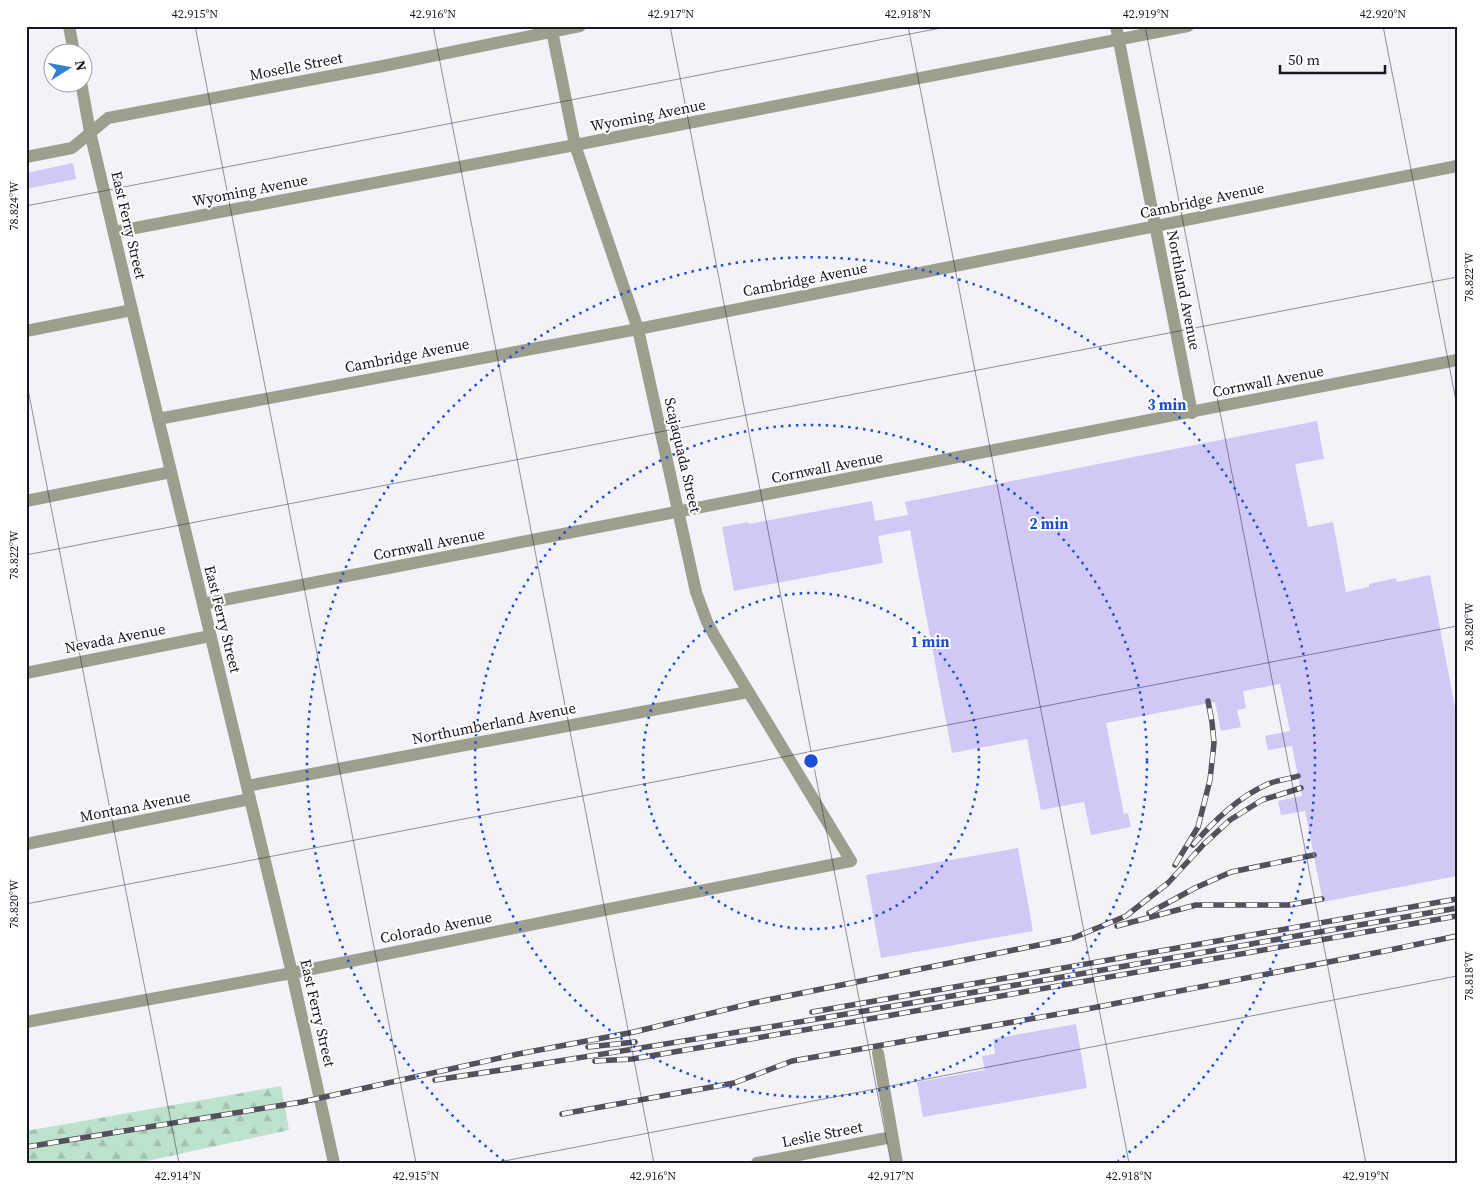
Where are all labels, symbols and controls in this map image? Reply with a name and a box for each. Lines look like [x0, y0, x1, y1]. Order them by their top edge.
text: 42.915°N [172, 6, 218, 22]
text: 42.916°N [410, 6, 456, 22]
text: 42.917°N [648, 6, 694, 22]
text: 42.918°N [885, 6, 931, 22]
text: 42.919°N [1123, 6, 1169, 22]
text: 42.920°N [1360, 6, 1406, 22]
north arrow [42, 42, 92, 92]
scale bar [1280, 42, 1386, 74]
street label: Moselle Street [248, 47, 344, 85]
text: 50 m [1288, 49, 1320, 70]
text: N [70, 59, 92, 72]
street label: Wyoming Avenue [589, 93, 708, 136]
street label: Wyoming Avenue [191, 168, 310, 211]
street label: East Ferry Street [106, 169, 152, 281]
street label: Cambridge Avenue [1138, 177, 1266, 223]
text: 78.824°W [6, 181, 22, 231]
street label: Northland Avenue [1162, 228, 1206, 352]
text: 78.822°W [1461, 252, 1477, 302]
street label: Cambridge Avenue [741, 257, 869, 301]
street label: Cambridge Avenue [343, 333, 471, 377]
street label: Cornwall Avenue [1210, 360, 1326, 402]
text: 3 min [1148, 394, 1186, 415]
street label: Scajaquada Street [660, 395, 706, 515]
street label: Cornwall Avenue [769, 446, 885, 488]
text: 2 min [1030, 513, 1068, 534]
street label: Cornwall Avenue [371, 523, 487, 565]
text: 78.822°W [6, 530, 22, 580]
street label: East Ferry Street [199, 563, 247, 675]
text: 78.820°W [1461, 602, 1477, 652]
street label: Nevada Avenue [63, 618, 167, 658]
text: 1 min [911, 631, 949, 652]
street label: Northumberland Avenue [410, 697, 578, 749]
centre of rings [802, 752, 820, 770]
street label: Montana Avenue [78, 785, 193, 827]
text: 78.820°W [6, 879, 22, 929]
street label: Colorado Avenue [378, 906, 494, 948]
text: 78.818°W [1461, 951, 1477, 1001]
street label: East Ferry Street [295, 957, 341, 1069]
street label: Leslie Street [780, 1116, 864, 1152]
text: 42.914°N [155, 1168, 201, 1184]
text: 42.915°N [393, 1168, 439, 1184]
text: 42.916°N [630, 1168, 676, 1184]
text: 42.917°N [868, 1168, 914, 1184]
text: 42.918°N [1106, 1168, 1152, 1184]
text: 42.919°N [1343, 1168, 1389, 1184]

